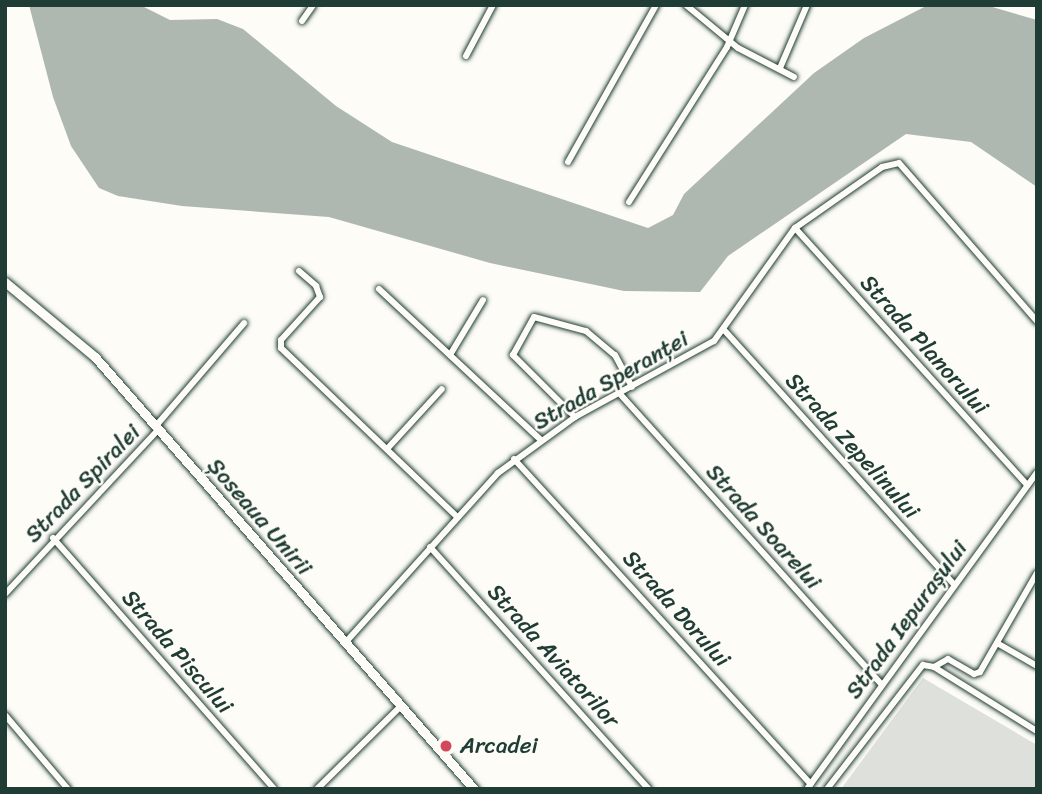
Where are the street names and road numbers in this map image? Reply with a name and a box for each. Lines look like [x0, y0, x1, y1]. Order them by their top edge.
street label: Strada Planorului [854, 270, 994, 420]
street label: Strada Speranței [529, 325, 693, 437]
street label: Strada Zepelinului [779, 368, 925, 524]
street label: Strada Spiralei [20, 419, 146, 549]
street label: Șoseaua Unirii [201, 453, 317, 581]
street label: Strada Soarelui [700, 459, 826, 595]
street label: Strada Iepurașului [840, 535, 974, 705]
street label: Strada Dorului [616, 545, 736, 673]
street label: Strada Aviatorilor [481, 579, 625, 733]
street label: Strada Piscului [116, 584, 238, 720]

